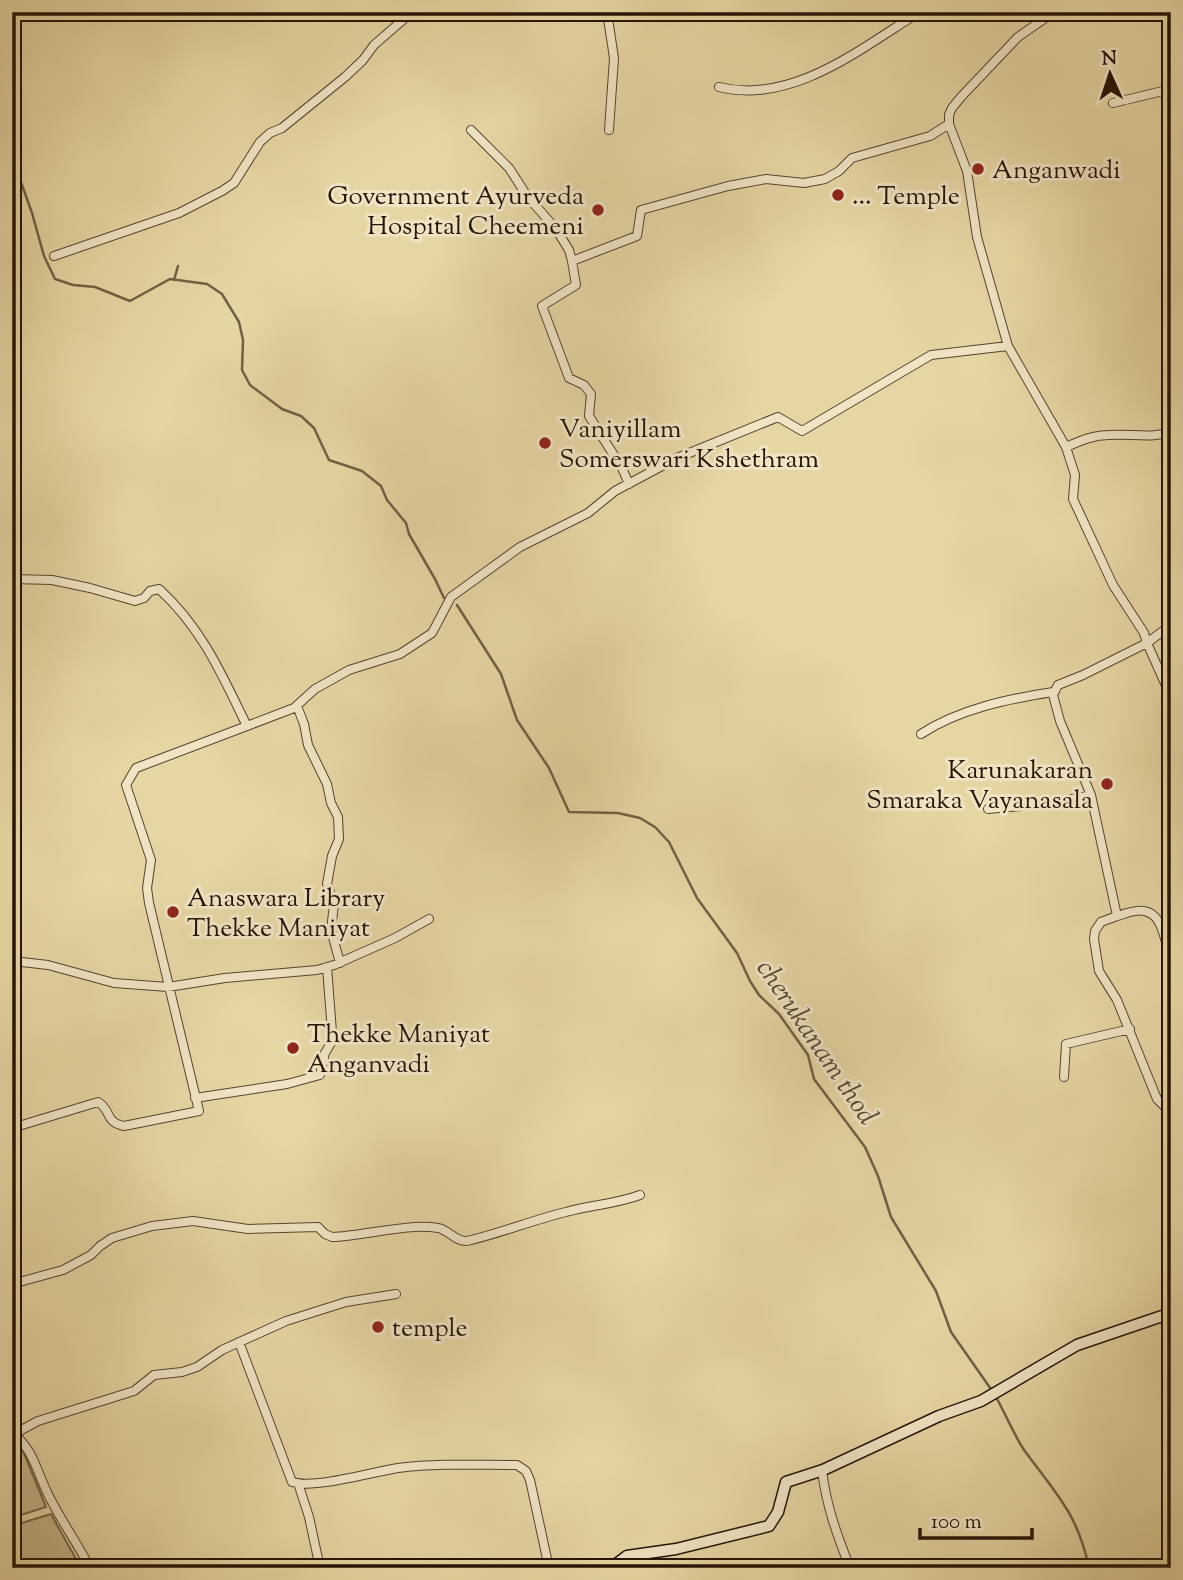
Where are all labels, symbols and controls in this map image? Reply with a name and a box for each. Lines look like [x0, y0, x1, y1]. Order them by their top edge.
north arrow [1074, 38, 1144, 108]
text: N [1101, 46, 1118, 73]
place label: Anganwadi [992, 153, 1121, 190]
marker: Anganwadi [970, 161, 986, 177]
place label: Government Ayurveda Hospital Cheemeni [327, 179, 584, 246]
place label: ... Temple [852, 179, 960, 216]
marker: ... Temple [830, 187, 846, 203]
marker: Government Ayurveda Hospital Cheemeni [590, 202, 606, 218]
place label: Vaniyillam Somerswari Kshethram [559, 412, 819, 479]
marker: Vaniyillam Somerswari Kshethram [537, 435, 553, 451]
place label: Karunakaran Smaraka Vayanasala [866, 753, 1093, 820]
marker: Karunakaran Smaraka Vayanasala [1099, 776, 1115, 792]
place label: Anaswara Library Thekke Maniyat [187, 881, 385, 948]
marker: Anaswara Library Thekke Maniyat [165, 904, 181, 920]
water label: cherukanam thod [745, 952, 886, 1134]
place label: Thekke Maniyat Anganvadi [307, 1017, 490, 1084]
marker: Thekke Maniyat Anganvadi [285, 1040, 301, 1056]
place label: temple [392, 1311, 468, 1348]
marker: temple [370, 1319, 386, 1335]
scale bar [920, 1496, 1032, 1540]
text: 100 m [931, 1508, 982, 1538]

